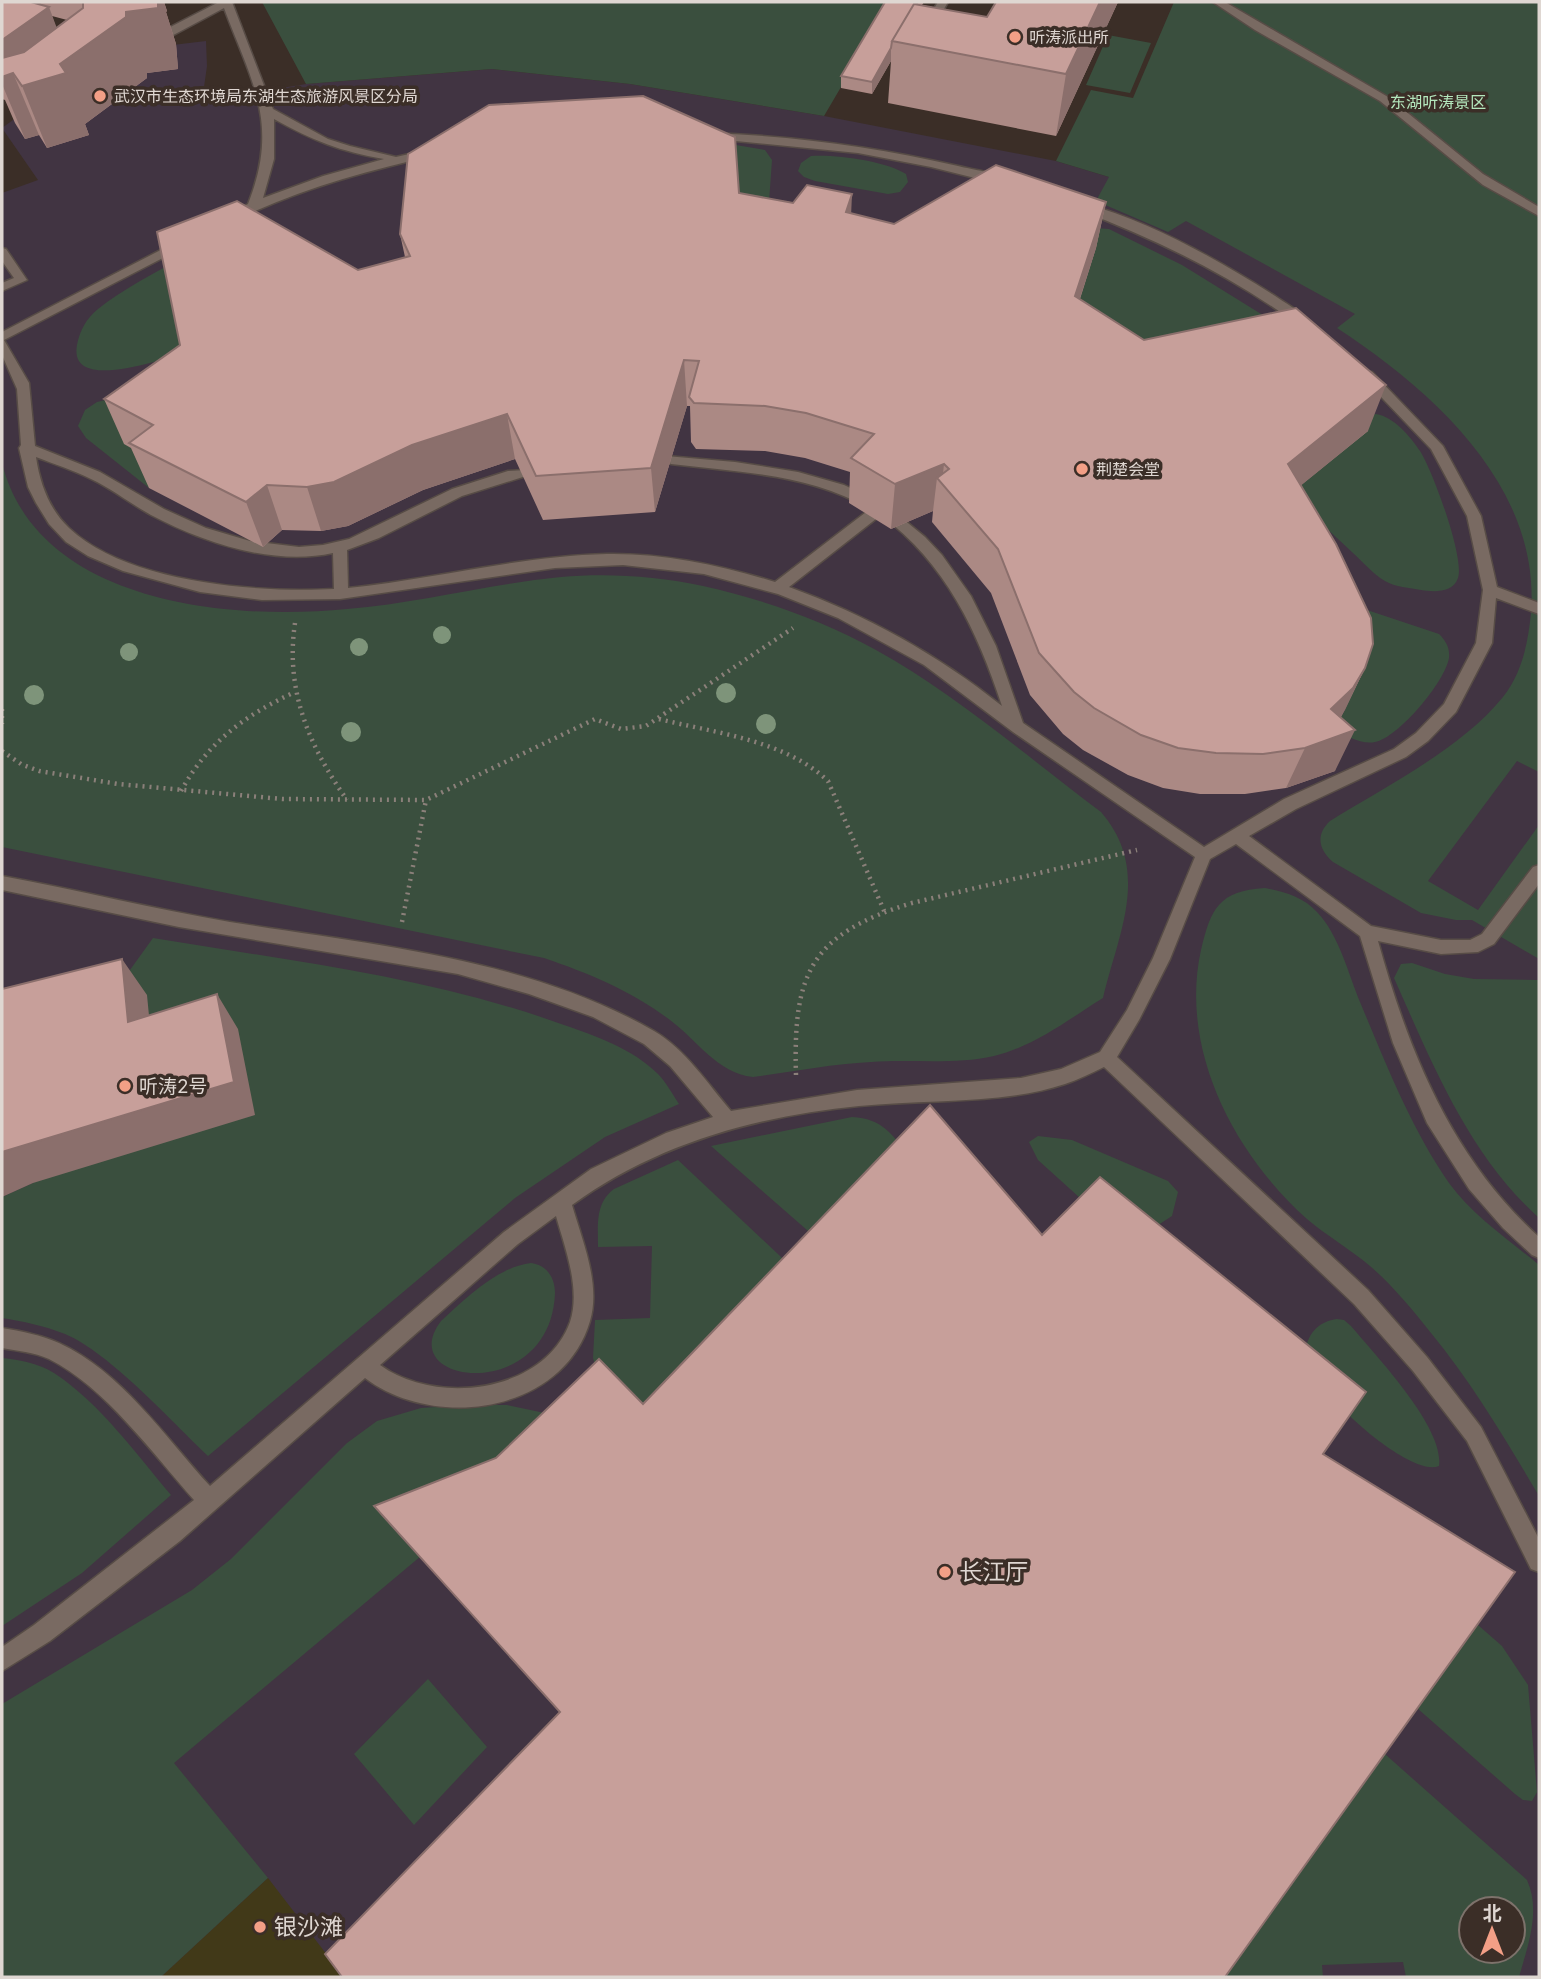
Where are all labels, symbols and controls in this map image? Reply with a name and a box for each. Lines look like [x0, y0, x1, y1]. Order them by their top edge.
place label: 听涛派出所 [1029, 27, 1109, 47]
marker: 听涛派出所 [1007, 29, 1023, 45]
place label: 武汉市生态环境局东湖生态旅游风景区分局 [114, 86, 418, 106]
marker: 武汉市生态环境局东湖生态旅游风景区分局 [92, 88, 108, 104]
park label: 东湖听涛景区 [1390, 92, 1486, 112]
place label: 荆楚会堂 [1096, 459, 1160, 479]
marker: 荆楚会堂 [1074, 461, 1090, 477]
place label: 听涛2号 [139, 1075, 208, 1098]
marker: 听涛2号 [117, 1078, 133, 1094]
place label: 长江厅 [959, 1558, 1028, 1586]
marker: 长江厅 [937, 1564, 953, 1580]
north arrow [1457, 1895, 1527, 1965]
text: 北 [1482, 1902, 1502, 1925]
place label: 银沙滩 [274, 1913, 343, 1941]
marker: 银沙滩 [252, 1919, 268, 1935]

